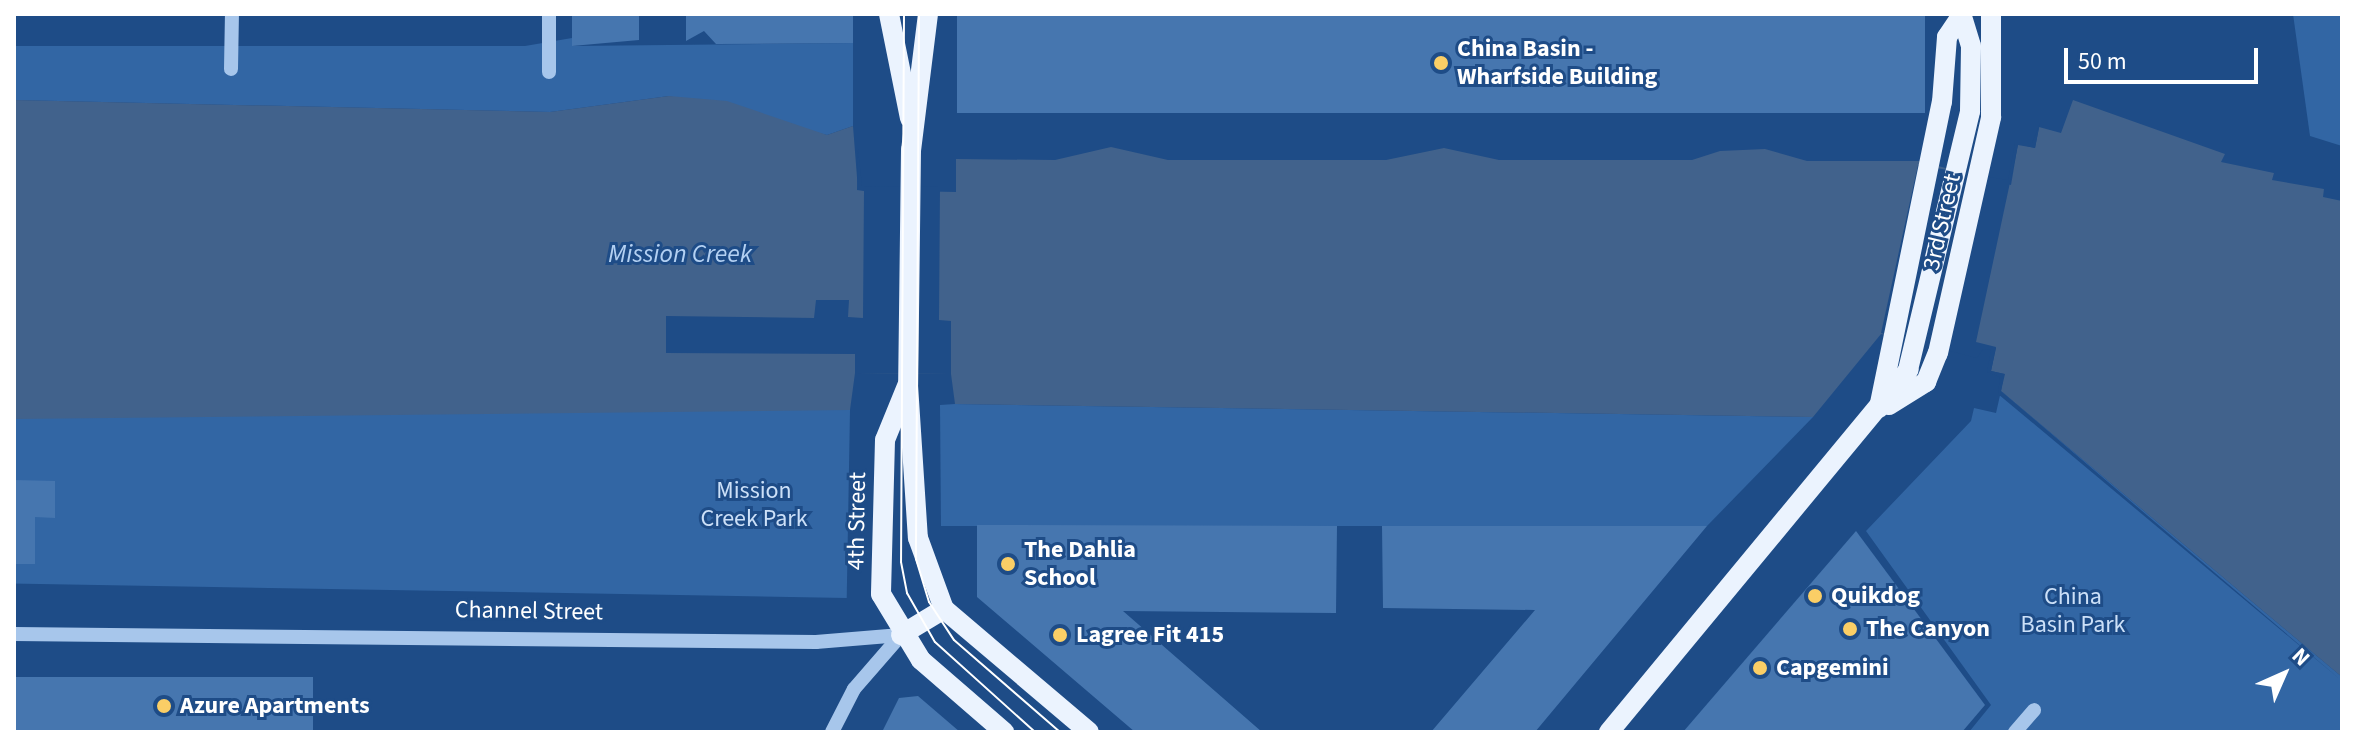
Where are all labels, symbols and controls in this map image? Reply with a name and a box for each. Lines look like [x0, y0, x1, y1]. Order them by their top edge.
scale bar [2068, 32, 2262, 82]
place label: China Basin - Wharfside Building [1457, 35, 1657, 91]
text: 50 m [2078, 44, 2127, 79]
marker: China Basin - Wharfside Building [1432, 54, 1450, 72]
street label: 3rd Street [1917, 171, 1967, 273]
water label: Mission Creek [608, 238, 752, 270]
street label: 4th Street [842, 472, 872, 570]
park label: Mission Creek Park [700, 477, 808, 533]
place label: The Dahlia School [1024, 536, 1136, 592]
marker: The Dahlia School [999, 555, 1017, 573]
place label: Quikdog [1831, 582, 1920, 610]
park label: China Basin Park [2021, 583, 2125, 639]
marker: Quikdog [1806, 587, 1824, 605]
street label: Channel Street [455, 595, 603, 627]
place label: The Canyon [1866, 615, 1990, 643]
marker: The Canyon [1841, 620, 1859, 638]
place label: Lagree Fit 415 [1076, 621, 1224, 649]
marker: Lagree Fit 415 [1051, 626, 1069, 644]
north arrow [2244, 634, 2324, 714]
text: N [2284, 641, 2317, 674]
place label: Capgemini [1776, 654, 1889, 682]
marker: Capgemini [1751, 659, 1769, 677]
place label: Azure Apartments [180, 692, 370, 720]
marker: Azure Apartments [155, 697, 173, 715]

